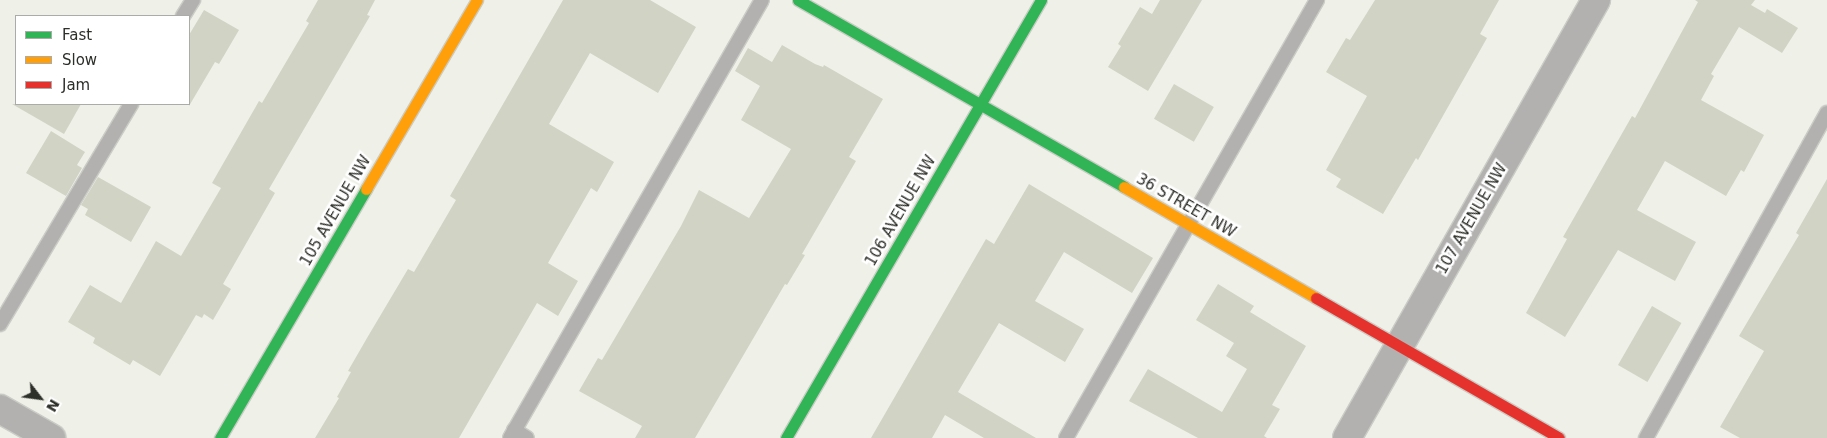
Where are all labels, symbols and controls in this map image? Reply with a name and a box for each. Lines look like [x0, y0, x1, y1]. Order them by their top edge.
legend [15, 15, 190, 105]
text: Fast [62, 26, 92, 44]
text: Slow [62, 51, 97, 69]
text: Jam [62, 76, 90, 94]
street label: 105 AVENUE NW [297, 152, 375, 270]
street label: 106 AVENUE NW [862, 152, 940, 270]
street label: 107 AVENUE NW [1433, 160, 1511, 278]
street label: 36 STREET NW [1133, 170, 1239, 242]
north arrow [15, 373, 65, 423]
text: N [43, 396, 63, 415]

